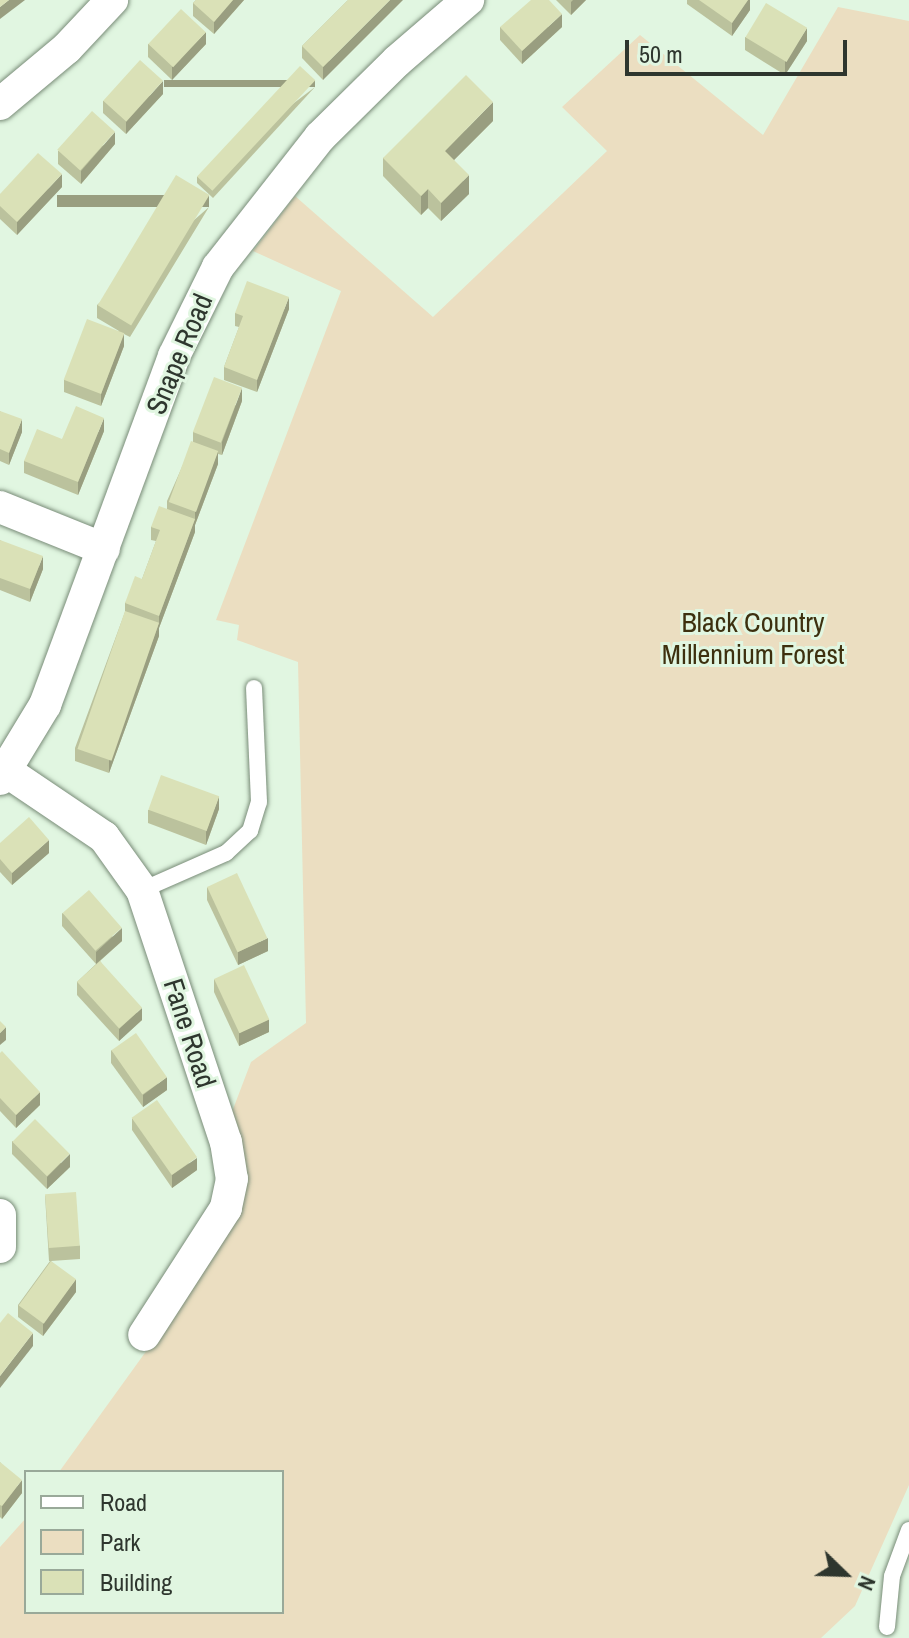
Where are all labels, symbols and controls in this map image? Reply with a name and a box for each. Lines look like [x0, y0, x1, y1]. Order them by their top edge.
scale bar [629, 24, 851, 74]
text: 50 m [639, 38, 683, 70]
street label: Snape Road [139, 289, 219, 419]
park label: Black Country Millennium Forest [662, 605, 844, 671]
street label: Fane Road [157, 974, 223, 1092]
legend [24, 1470, 284, 1614]
text: Road [100, 1486, 147, 1518]
text: Park [100, 1526, 140, 1558]
north arrow [805, 1534, 885, 1614]
text: Building [100, 1566, 172, 1598]
text: N [851, 1572, 883, 1595]

